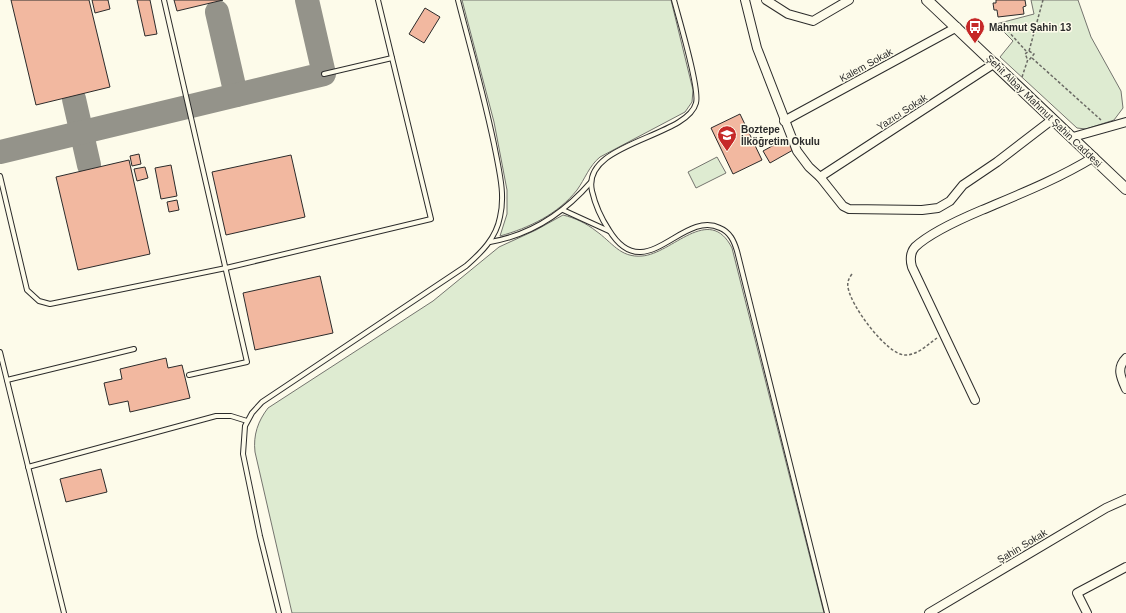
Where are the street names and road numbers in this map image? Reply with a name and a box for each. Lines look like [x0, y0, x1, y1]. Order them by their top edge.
street label: Kalem Sokak [838, 45, 895, 84]
street label: Şehit Albay Mahmut Şahin Caddesi [984, 53, 1104, 169]
street label: Yazıcı Sokak [875, 91, 930, 132]
street label: Şahin Sokak [995, 526, 1050, 565]

